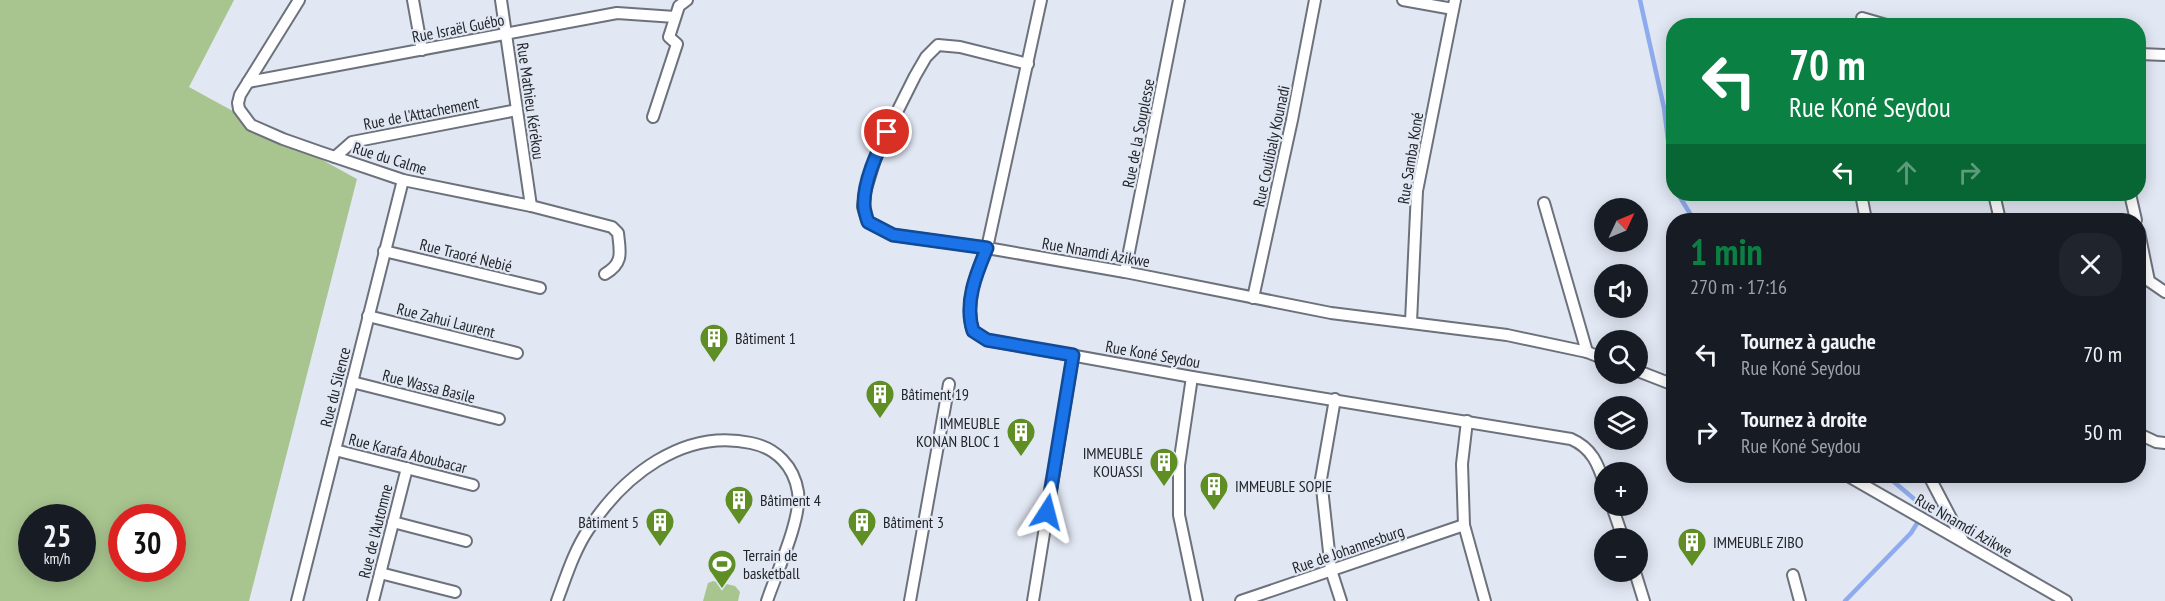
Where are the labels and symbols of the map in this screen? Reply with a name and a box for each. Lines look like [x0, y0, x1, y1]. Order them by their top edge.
street label: Rue Israël Guébo [410, 9, 506, 47]
street label: Rue Mathieu Kérékou [513, 41, 549, 161]
street label: Rue de la Souplesse [1118, 77, 1158, 189]
street label: Rue Coulibaly Kounadi [1248, 84, 1294, 208]
street label: Rue de l'Attachement [362, 92, 481, 134]
pin [861, 106, 912, 157]
street label: Rue Samba Koné [1393, 111, 1427, 205]
street label: Rue du Calme [351, 137, 429, 179]
north arrow [1594, 198, 1648, 252]
street label: Rue Nnamdi Azikwe [1041, 233, 1151, 271]
street label: Rue Traoré Nebié [418, 234, 514, 276]
street label: Rue Zahui Laurent [395, 298, 498, 342]
building icon: Bâtiment 1 [698, 322, 730, 364]
place label: Bâtiment 1 [735, 328, 796, 348]
street label: Rue Koné Seydou [1104, 336, 1202, 372]
street label: Rue du Silence [315, 345, 355, 429]
street label: Rue Wassa Basile [381, 365, 477, 407]
building icon: Bâtiment 19 [864, 378, 896, 420]
place label: Bâtiment 19 [901, 384, 969, 404]
place label: IMMEUBLE KONAN BLOC 1 [916, 413, 1000, 451]
building icon: IMMEUBLE KONAN BLOC 1 [1005, 416, 1037, 458]
street label: Rue Karafa Aboubacar [347, 429, 470, 477]
place label: IMMEUBLE KOUASSI [1083, 443, 1143, 481]
building icon: IMMEUBLE KOUASSI [1148, 446, 1180, 488]
building icon: IMMEUBLE SOPIE [1198, 470, 1230, 512]
place label: IMMEUBLE SOPIE [1235, 476, 1332, 496]
position arrow [1015, 480, 1079, 544]
street label: Rue de l'Automne [354, 482, 396, 580]
building icon: Bâtiment 4 [723, 484, 755, 526]
street label: Rue Nnamdi Azikwe [1912, 489, 2016, 561]
place label: Bâtiment 4 [760, 490, 821, 510]
speed limit sign: 30 [108, 504, 186, 582]
building icon: Bâtiment 5 [644, 506, 676, 548]
building icon: Bâtiment 3 [846, 506, 878, 548]
place label: Bâtiment 5 [578, 512, 639, 532]
place label: Bâtiment 3 [883, 512, 944, 532]
street label: Rue de Johannesburg [1289, 520, 1407, 578]
building icon: IMMEUBLE ZIBO [1676, 526, 1708, 568]
place label: IMMEUBLE ZIBO [1713, 532, 1804, 552]
place label: Terrain de basketball [743, 545, 800, 583]
sports icon: Terrain de basketball [706, 548, 738, 590]

